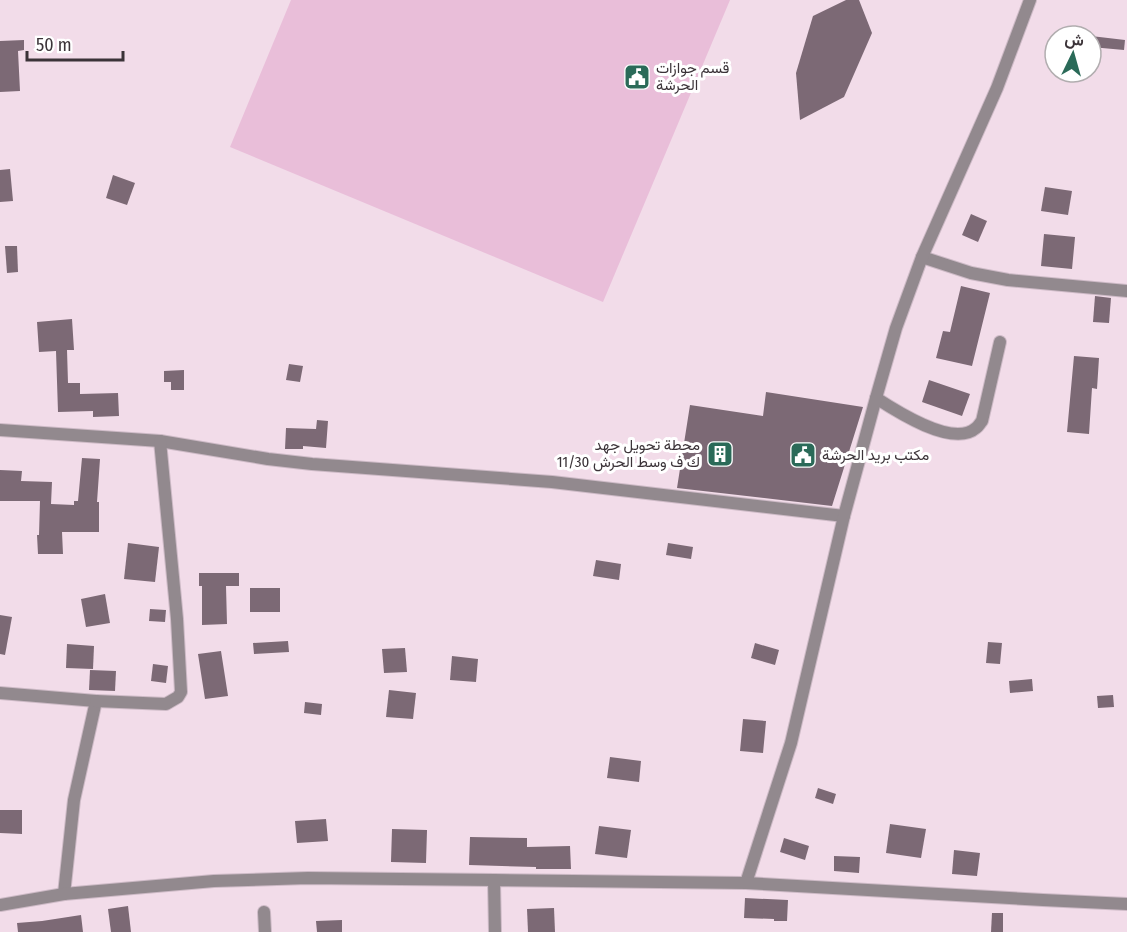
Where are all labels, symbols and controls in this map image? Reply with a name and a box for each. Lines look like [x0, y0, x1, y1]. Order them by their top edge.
scale bar [27, 24, 123, 62]
north arrow [1043, 24, 1103, 84]
text: ش [1064, 29, 1085, 50]
text: 50 m [36, 34, 72, 56]
place label: قسم جوازات الحرشة [656, 59, 730, 94]
public building icon: قسم جوازات الحرشة [622, 62, 652, 92]
place label: محطة تحويل جهد 11/30 ك ف وسط الحرش [557, 436, 700, 472]
building icon: محطة تحويل جهد 11/30 ك ف وسط الحرش [705, 439, 735, 469]
public building icon: مكتب بريد الحرشة [788, 440, 818, 470]
place label: مكتب بريد الحرشة [822, 446, 929, 464]

